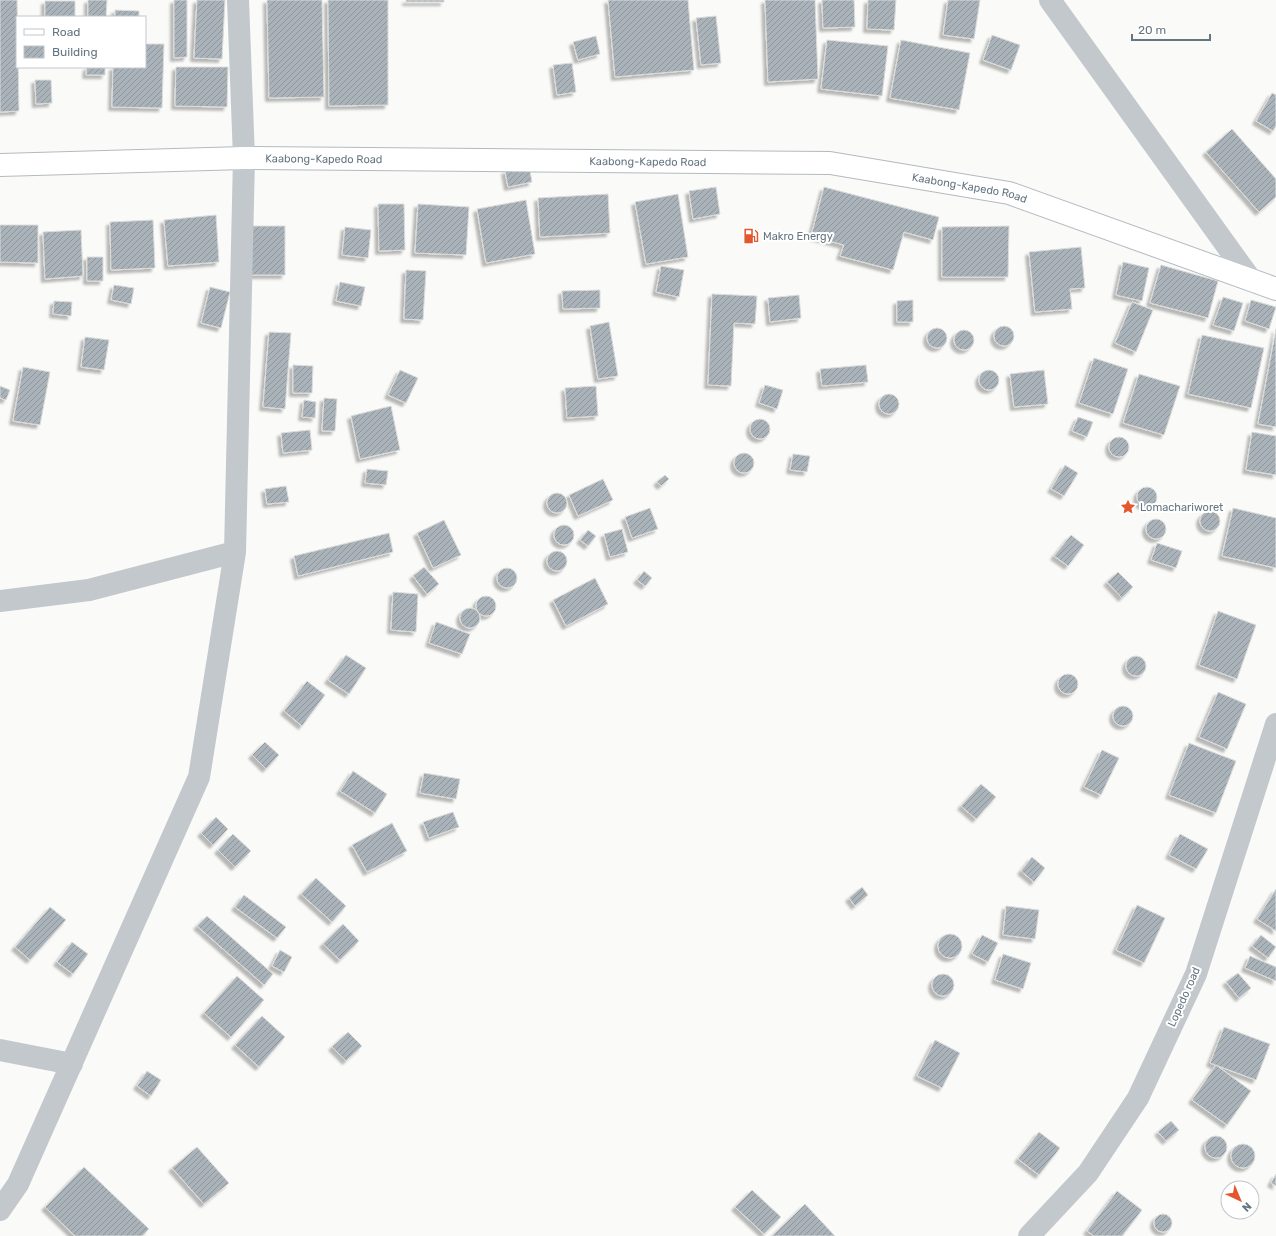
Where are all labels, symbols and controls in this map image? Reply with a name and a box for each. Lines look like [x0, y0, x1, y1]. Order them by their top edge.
legend [16, 16, 146, 68]
scale bar [1132, 16, 1210, 42]
text: 20 m [1138, 23, 1166, 37]
text: Road [52, 25, 80, 39]
text: Building [52, 45, 98, 59]
street label: Kaabong-Kapedo Road [265, 152, 383, 166]
street label: Kaabong-Kapedo Road [589, 154, 706, 168]
street label: Kaabong-Kapedo Road [911, 170, 1029, 206]
fuel station icon: Makro Energy [742, 227, 760, 245]
place label: Makro Energy [763, 230, 833, 243]
place icon: Lomachariworet [1119, 498, 1137, 516]
place label: Lomachariworet [1140, 501, 1224, 514]
street label: Lopedo road [1165, 965, 1203, 1029]
north arrow [1220, 1180, 1260, 1220]
text: N [1239, 1199, 1254, 1214]

